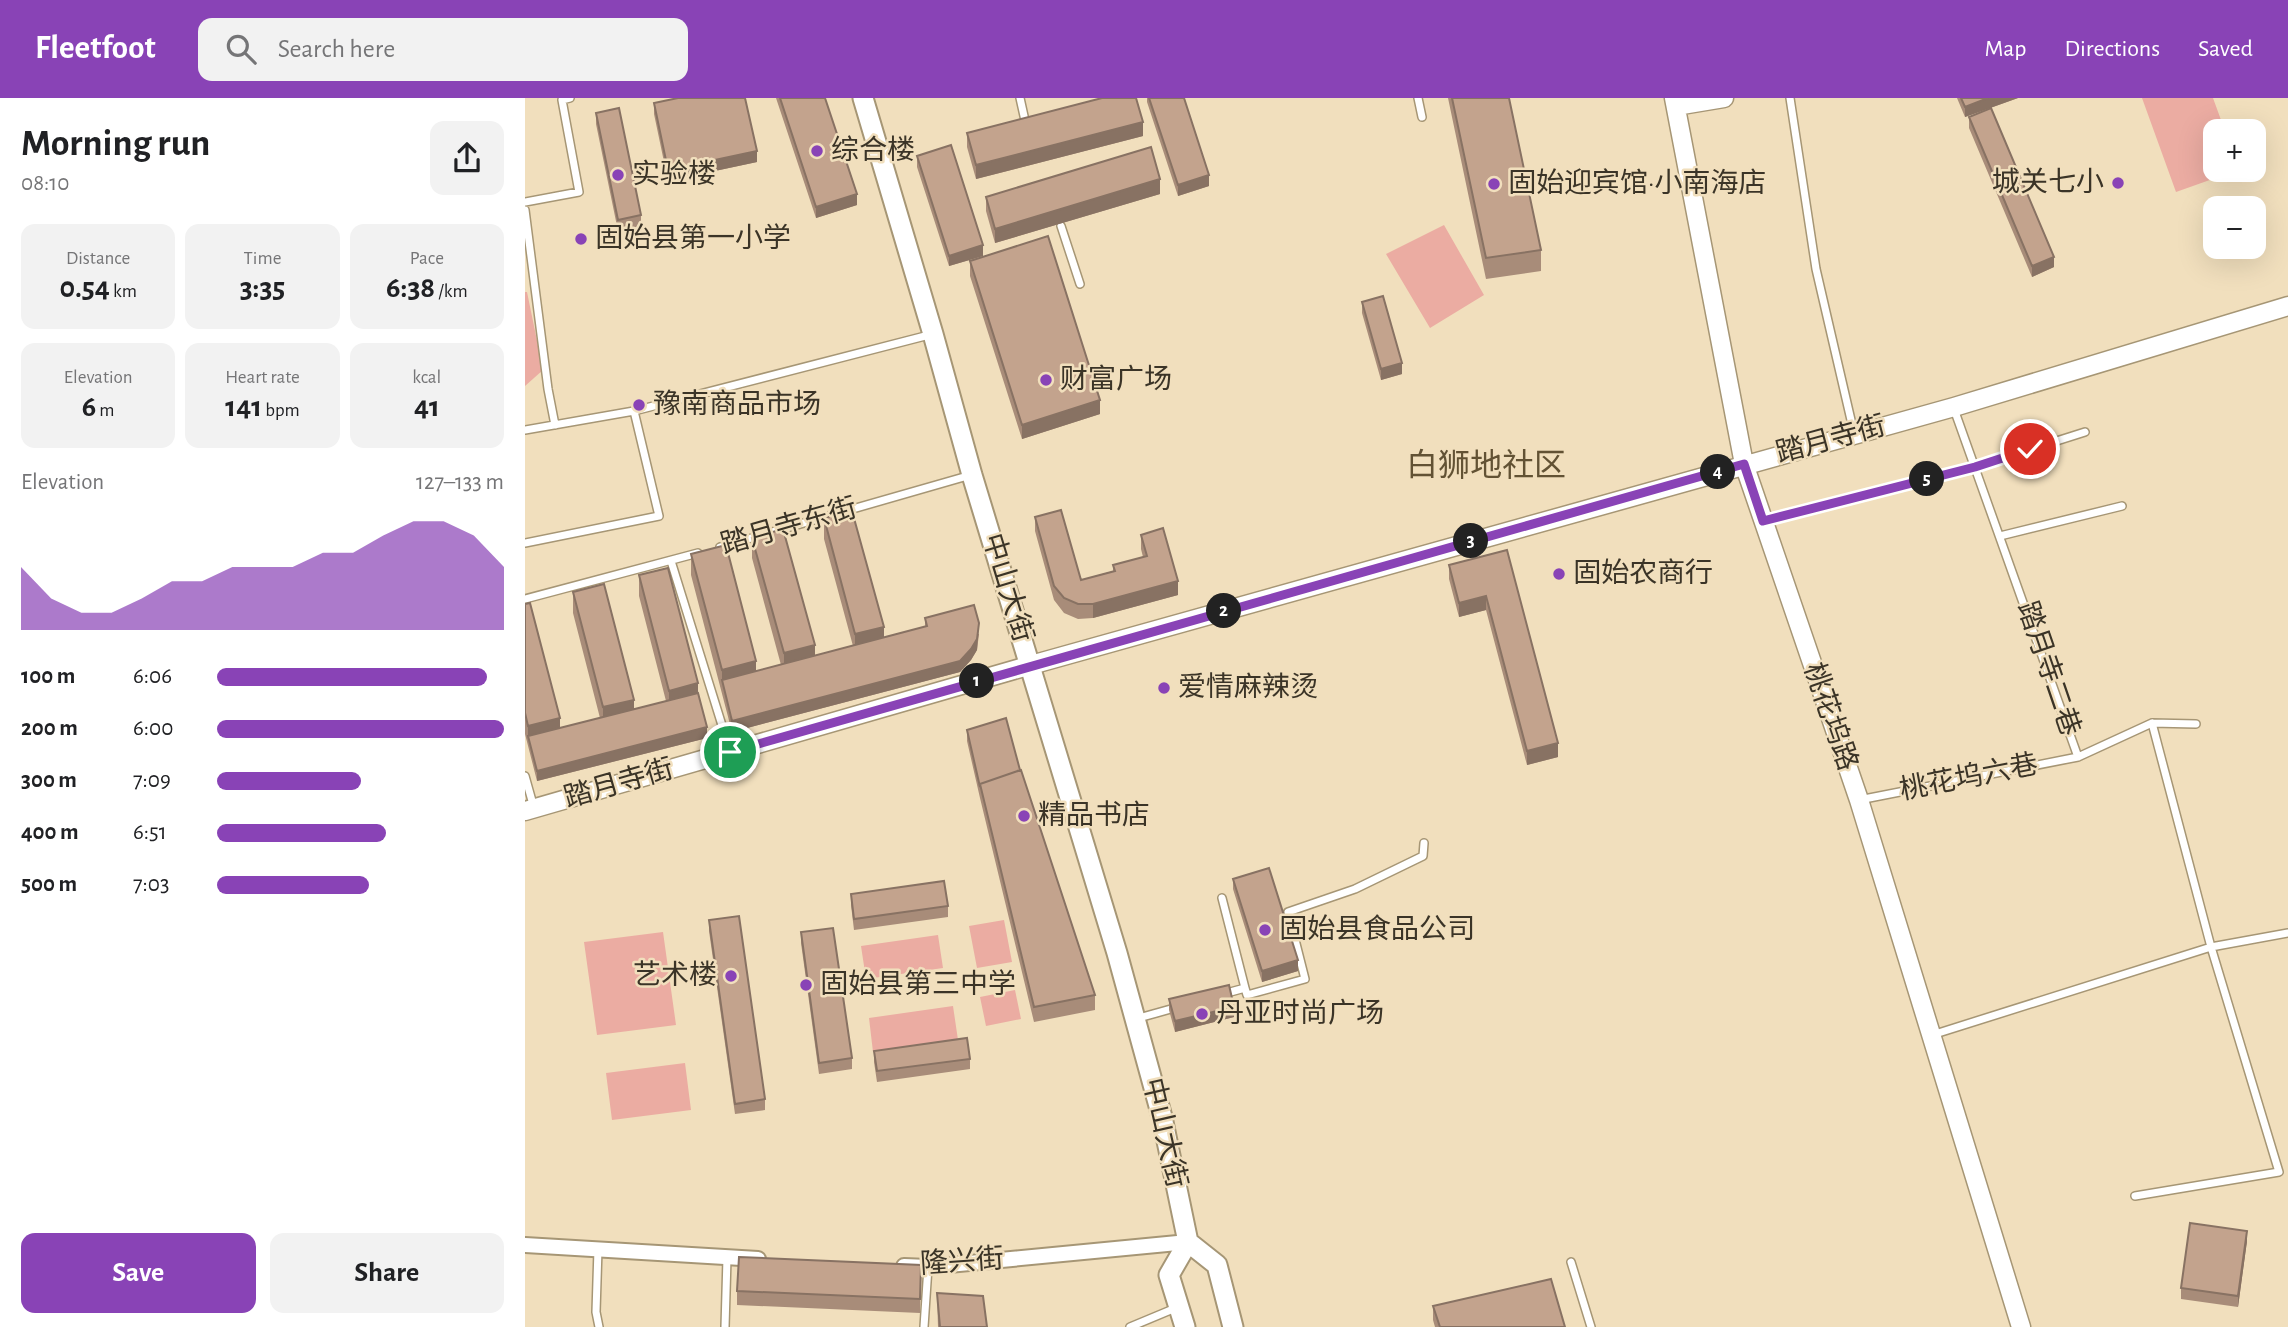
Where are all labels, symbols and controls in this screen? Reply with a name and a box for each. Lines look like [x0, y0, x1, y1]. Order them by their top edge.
search box [198, 18, 688, 81]
icon: search [222, 30, 260, 68]
text: Fleetfoot [35, 32, 156, 65]
text: Search here [278, 36, 395, 62]
text: Map [1984, 37, 2026, 61]
text: Directions [2064, 37, 2160, 61]
text: Saved [2198, 37, 2253, 61]
map controls [2203, 119, 2266, 259]
button: + [2203, 119, 2266, 182]
button: share [430, 121, 504, 195]
text: Morning run [21, 125, 210, 163]
place label: 综合楼 [831, 135, 915, 165]
marker: 综合楼 [809, 143, 825, 159]
place label: 实验楼 [632, 159, 716, 189]
marker: 实验楼 [610, 167, 626, 183]
place label: 城关七小 [1992, 167, 2104, 197]
place label: 固始迎宾馆·小南海店 [1508, 168, 1766, 198]
text: 08:10 [21, 172, 69, 195]
marker: 城关七小 [2110, 175, 2126, 191]
marker: 固始迎宾馆·小南海店 [1486, 176, 1502, 192]
button: − [2203, 196, 2266, 259]
place label: 固始县第一小学 [595, 223, 791, 253]
marker: 固始县第一小学 [573, 231, 589, 247]
text: Distance [66, 249, 130, 268]
text: Time [244, 249, 281, 268]
text: Pace [410, 249, 444, 268]
text: 0.54 [59, 273, 110, 303]
text: 3:35 [240, 273, 285, 303]
text: 6:38 [386, 273, 435, 303]
text: km [110, 282, 137, 301]
text: /km [435, 282, 468, 301]
place label: 财富广场 [1060, 364, 1172, 394]
text: Elevation [64, 368, 133, 387]
text: Heart rate [225, 368, 300, 387]
text: kcal [412, 368, 441, 387]
marker: 财富广场 [1038, 372, 1054, 388]
place label: 豫南商品市场 [653, 389, 821, 419]
text: 6 [82, 392, 96, 422]
text: 141 [225, 392, 262, 422]
text: 41 [414, 392, 440, 422]
marker: 豫南商品市场 [631, 397, 647, 413]
text: m [96, 401, 115, 420]
text: bpm [262, 401, 300, 420]
street label: 踏月寺街 [1773, 410, 1889, 468]
pin [2000, 419, 2060, 479]
icon: check [2011, 430, 2049, 468]
district label: 白狮地社区 [1406, 448, 1566, 482]
pin: 4 [1701, 454, 1735, 490]
text: 4 [1713, 462, 1722, 481]
pin: 5 [1909, 462, 1945, 496]
text: 5 [1922, 469, 1931, 488]
text: Elevation [21, 471, 104, 494]
text: 127–133 m [416, 471, 504, 494]
street label: 踏月寺东街 [717, 492, 860, 560]
pin: 3 [1453, 524, 1489, 558]
street label: 中山大街 [977, 530, 1039, 646]
text: 3 [1466, 531, 1475, 550]
place label: 固始农商行 [1573, 558, 1713, 588]
marker: 固始农商行 [1551, 566, 1567, 582]
pin: 2 [1207, 594, 1241, 628]
street label: 踏月寺二巷 [2012, 598, 2086, 740]
text: 2 [1219, 601, 1228, 620]
street label: 桃花坞路 [1799, 659, 1863, 775]
pin: 1 [959, 664, 995, 698]
text: 100 m [21, 665, 75, 688]
text: 6:06 [133, 665, 172, 688]
text: 1 [973, 671, 980, 690]
place label: 爱情麻辣烫 [1178, 672, 1318, 702]
marker: 爱情麻辣烫 [1156, 680, 1172, 696]
text: 200 m [21, 717, 78, 740]
text: 6:00 [133, 717, 173, 740]
pin [700, 722, 760, 782]
icon: arrive [711, 733, 749, 771]
street label: 桃花坞六巷 [1897, 749, 2040, 805]
street label: 踏月寺街 [561, 753, 677, 813]
text: 300 m [21, 769, 77, 792]
text: 7:09 [133, 769, 171, 792]
place label: 精品书店 [1038, 800, 1150, 830]
marker: 精品书店 [1016, 808, 1032, 824]
text: 400 m [21, 821, 79, 844]
text: 6:51 [133, 821, 167, 844]
text: 500 m [21, 873, 77, 896]
text: 7:03 [133, 873, 169, 896]
place label: 固始县食品公司 [1279, 914, 1475, 944]
marker: 固始县食品公司 [1257, 922, 1273, 938]
place label: 艺术楼 [633, 960, 717, 990]
marker: 艺术楼 [723, 968, 739, 984]
place label: 固始县第三中学 [820, 969, 1016, 999]
marker: 固始县第三中学 [798, 977, 814, 993]
place label: 丹亚时尚广场 [1216, 998, 1384, 1028]
marker: 丹亚时尚广场 [1194, 1006, 1210, 1022]
street label: 中山大街 [1138, 1075, 1192, 1191]
button: Save [21, 1233, 256, 1313]
button: Share [270, 1233, 504, 1313]
street label: 隆兴街 [919, 1243, 1005, 1279]

